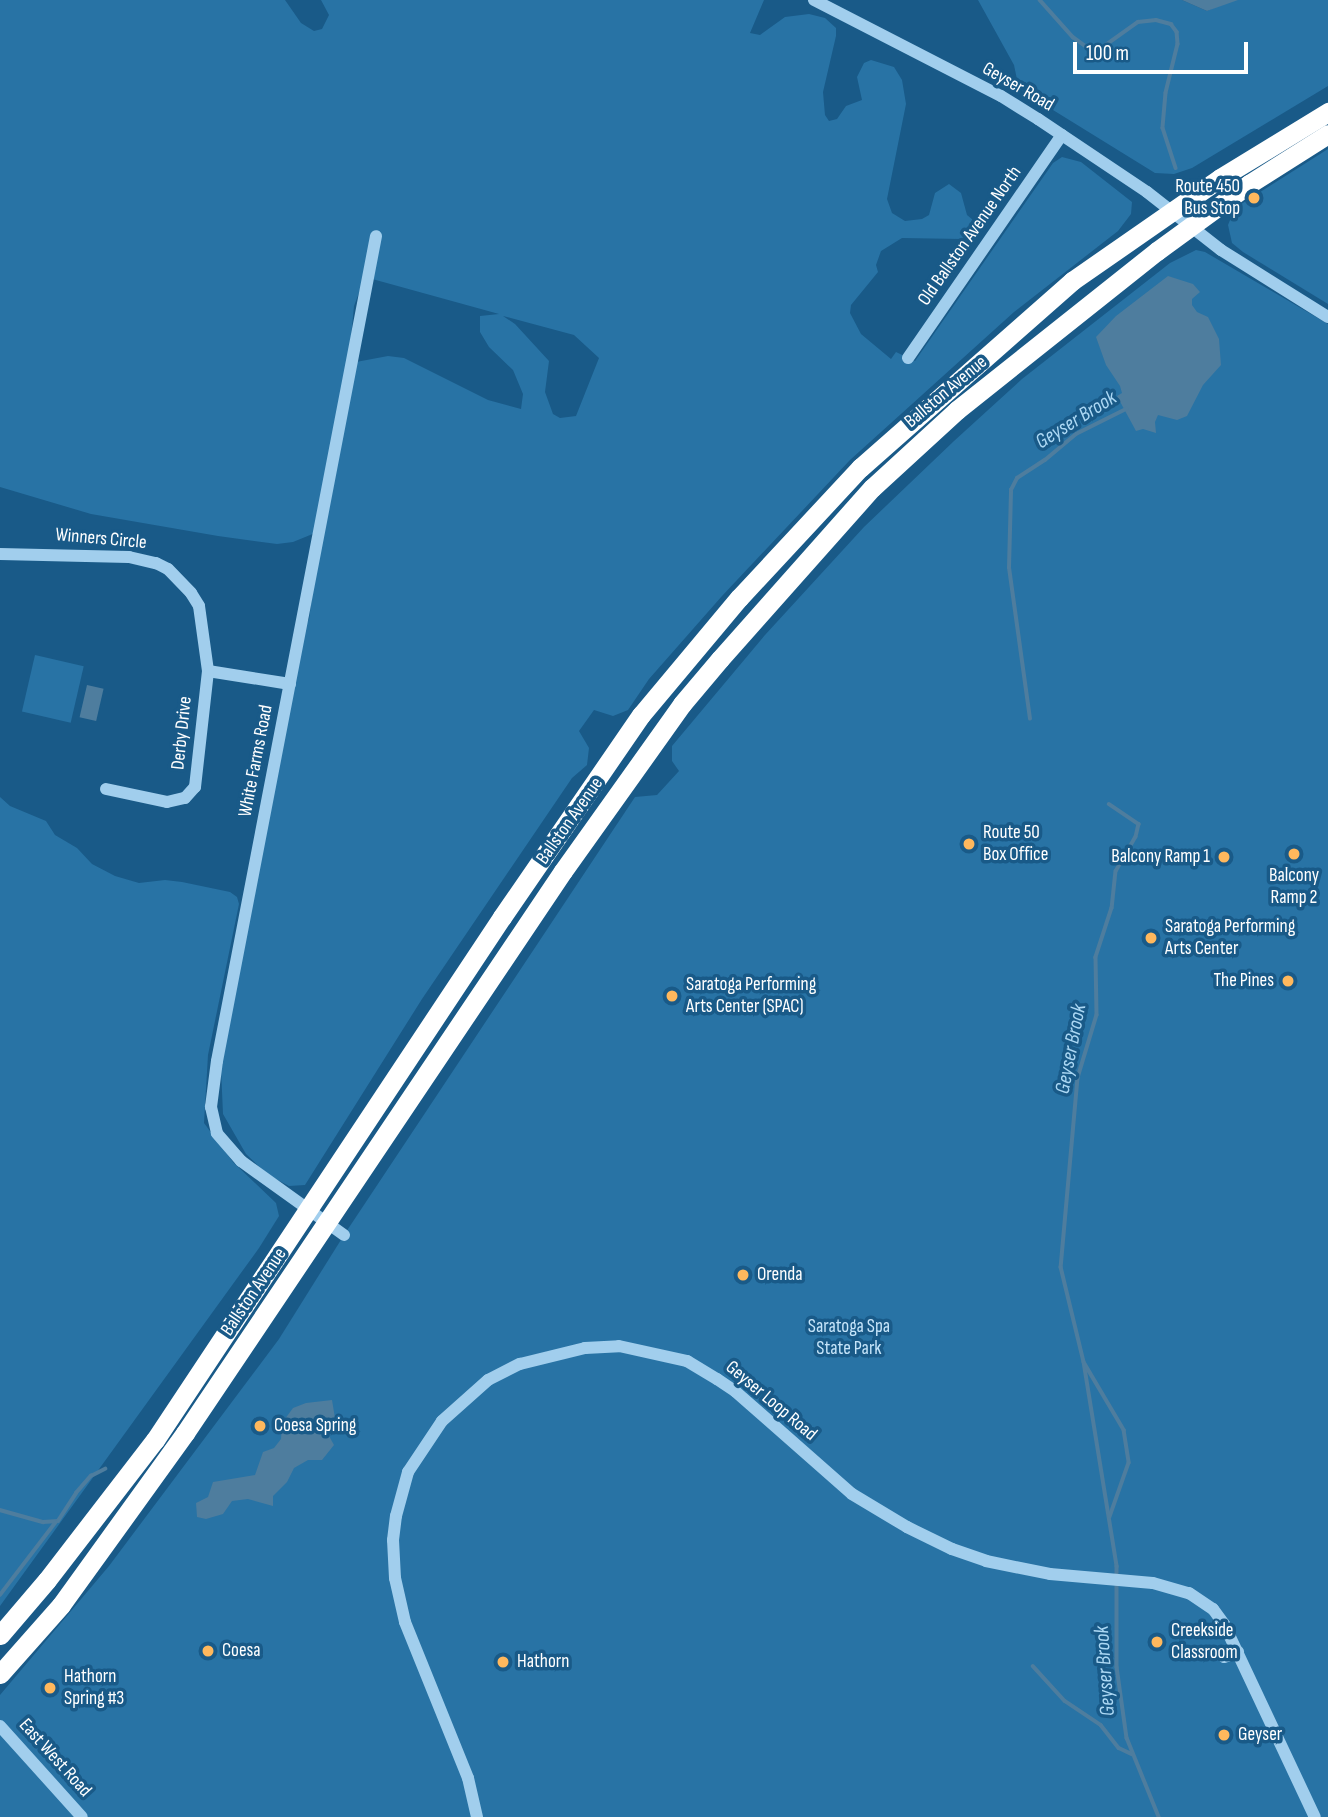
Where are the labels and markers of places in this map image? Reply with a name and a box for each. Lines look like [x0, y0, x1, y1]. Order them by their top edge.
place label: Route 450 Bus Stop [1175, 176, 1240, 220]
marker: Route 450 Bus Stop [1246, 190, 1262, 206]
place label: Route 50 Box Office [983, 822, 1048, 866]
marker: Route 50 Box Office [961, 836, 977, 852]
place label: Balcony Ramp 1 [1111, 846, 1210, 868]
marker: Balcony Ramp 2 [1286, 846, 1302, 862]
marker: Balcony Ramp 1 [1216, 849, 1232, 865]
place label: Balcony Ramp 2 [1269, 865, 1319, 909]
place label: Saratoga Performing Arts Center [1165, 916, 1295, 960]
marker: Saratoga Performing Arts Center [1143, 930, 1159, 946]
place label: The Pines [1214, 970, 1274, 992]
marker: The Pines [1280, 973, 1296, 989]
place label: Saratoga Performing Arts Center (SPAC) [686, 974, 816, 1018]
marker: Saratoga Performing Arts Center (SPAC) [664, 988, 680, 1004]
place label: Orenda [757, 1264, 803, 1286]
marker: Orenda [735, 1267, 751, 1283]
place label: Coesa Spring [274, 1415, 356, 1437]
marker: Coesa Spring [252, 1418, 268, 1434]
place label: Creekside Classroom [1171, 1620, 1238, 1664]
marker: Creekside Classroom [1149, 1634, 1165, 1650]
place label: Coesa [222, 1640, 261, 1662]
marker: Coesa [200, 1643, 216, 1659]
place label: Hathorn [517, 1651, 569, 1673]
marker: Hathorn [495, 1654, 511, 1670]
place label: Hathorn Spring #3 [64, 1666, 124, 1710]
marker: Hathorn Spring #3 [42, 1680, 58, 1696]
place label: Geyser [1238, 1724, 1282, 1746]
marker: Geyser [1216, 1727, 1232, 1743]

